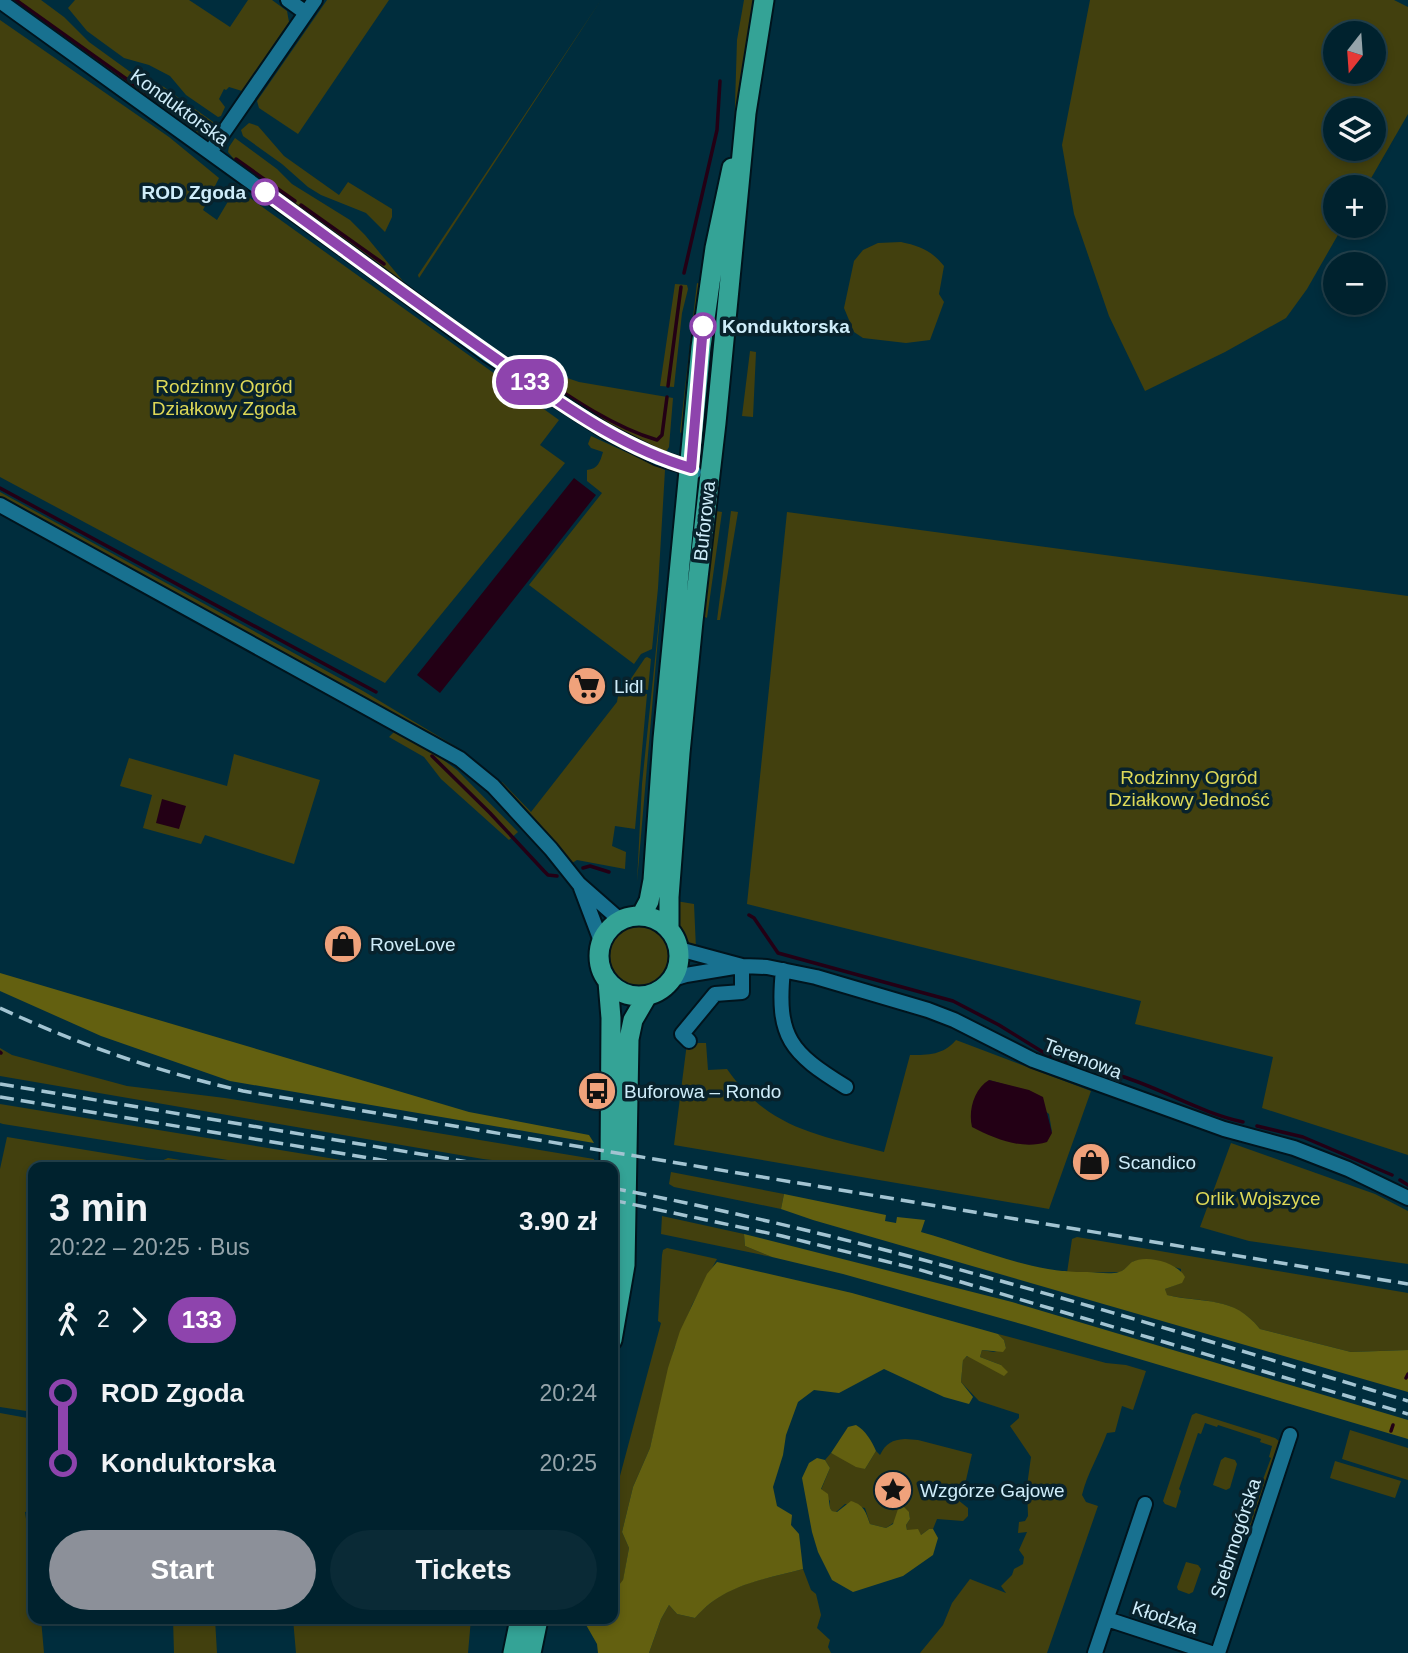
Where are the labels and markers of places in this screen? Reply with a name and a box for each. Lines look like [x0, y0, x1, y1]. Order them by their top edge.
marker: ROD Zgoda [252, 179, 278, 205]
place label: ROD Zgoda [142, 182, 246, 203]
marker: Konduktorska [690, 313, 716, 339]
place label: Konduktorska [722, 316, 850, 337]
supermarket icon: Lidl [566, 665, 608, 707]
place label: Lidl [614, 676, 644, 697]
shop icon: RoveLove [322, 923, 364, 965]
place label: RoveLove [370, 934, 456, 955]
bus stop icon: Buforowa – Rondo [576, 1070, 618, 1112]
place label: Buforowa – Rondo [624, 1081, 781, 1102]
shop icon: Scandico [1070, 1141, 1112, 1183]
place label: Scandico [1118, 1152, 1196, 1173]
place icon: Wzgórze Gajowe [872, 1469, 914, 1511]
place label: Wzgórze Gajowe [920, 1480, 1065, 1501]

